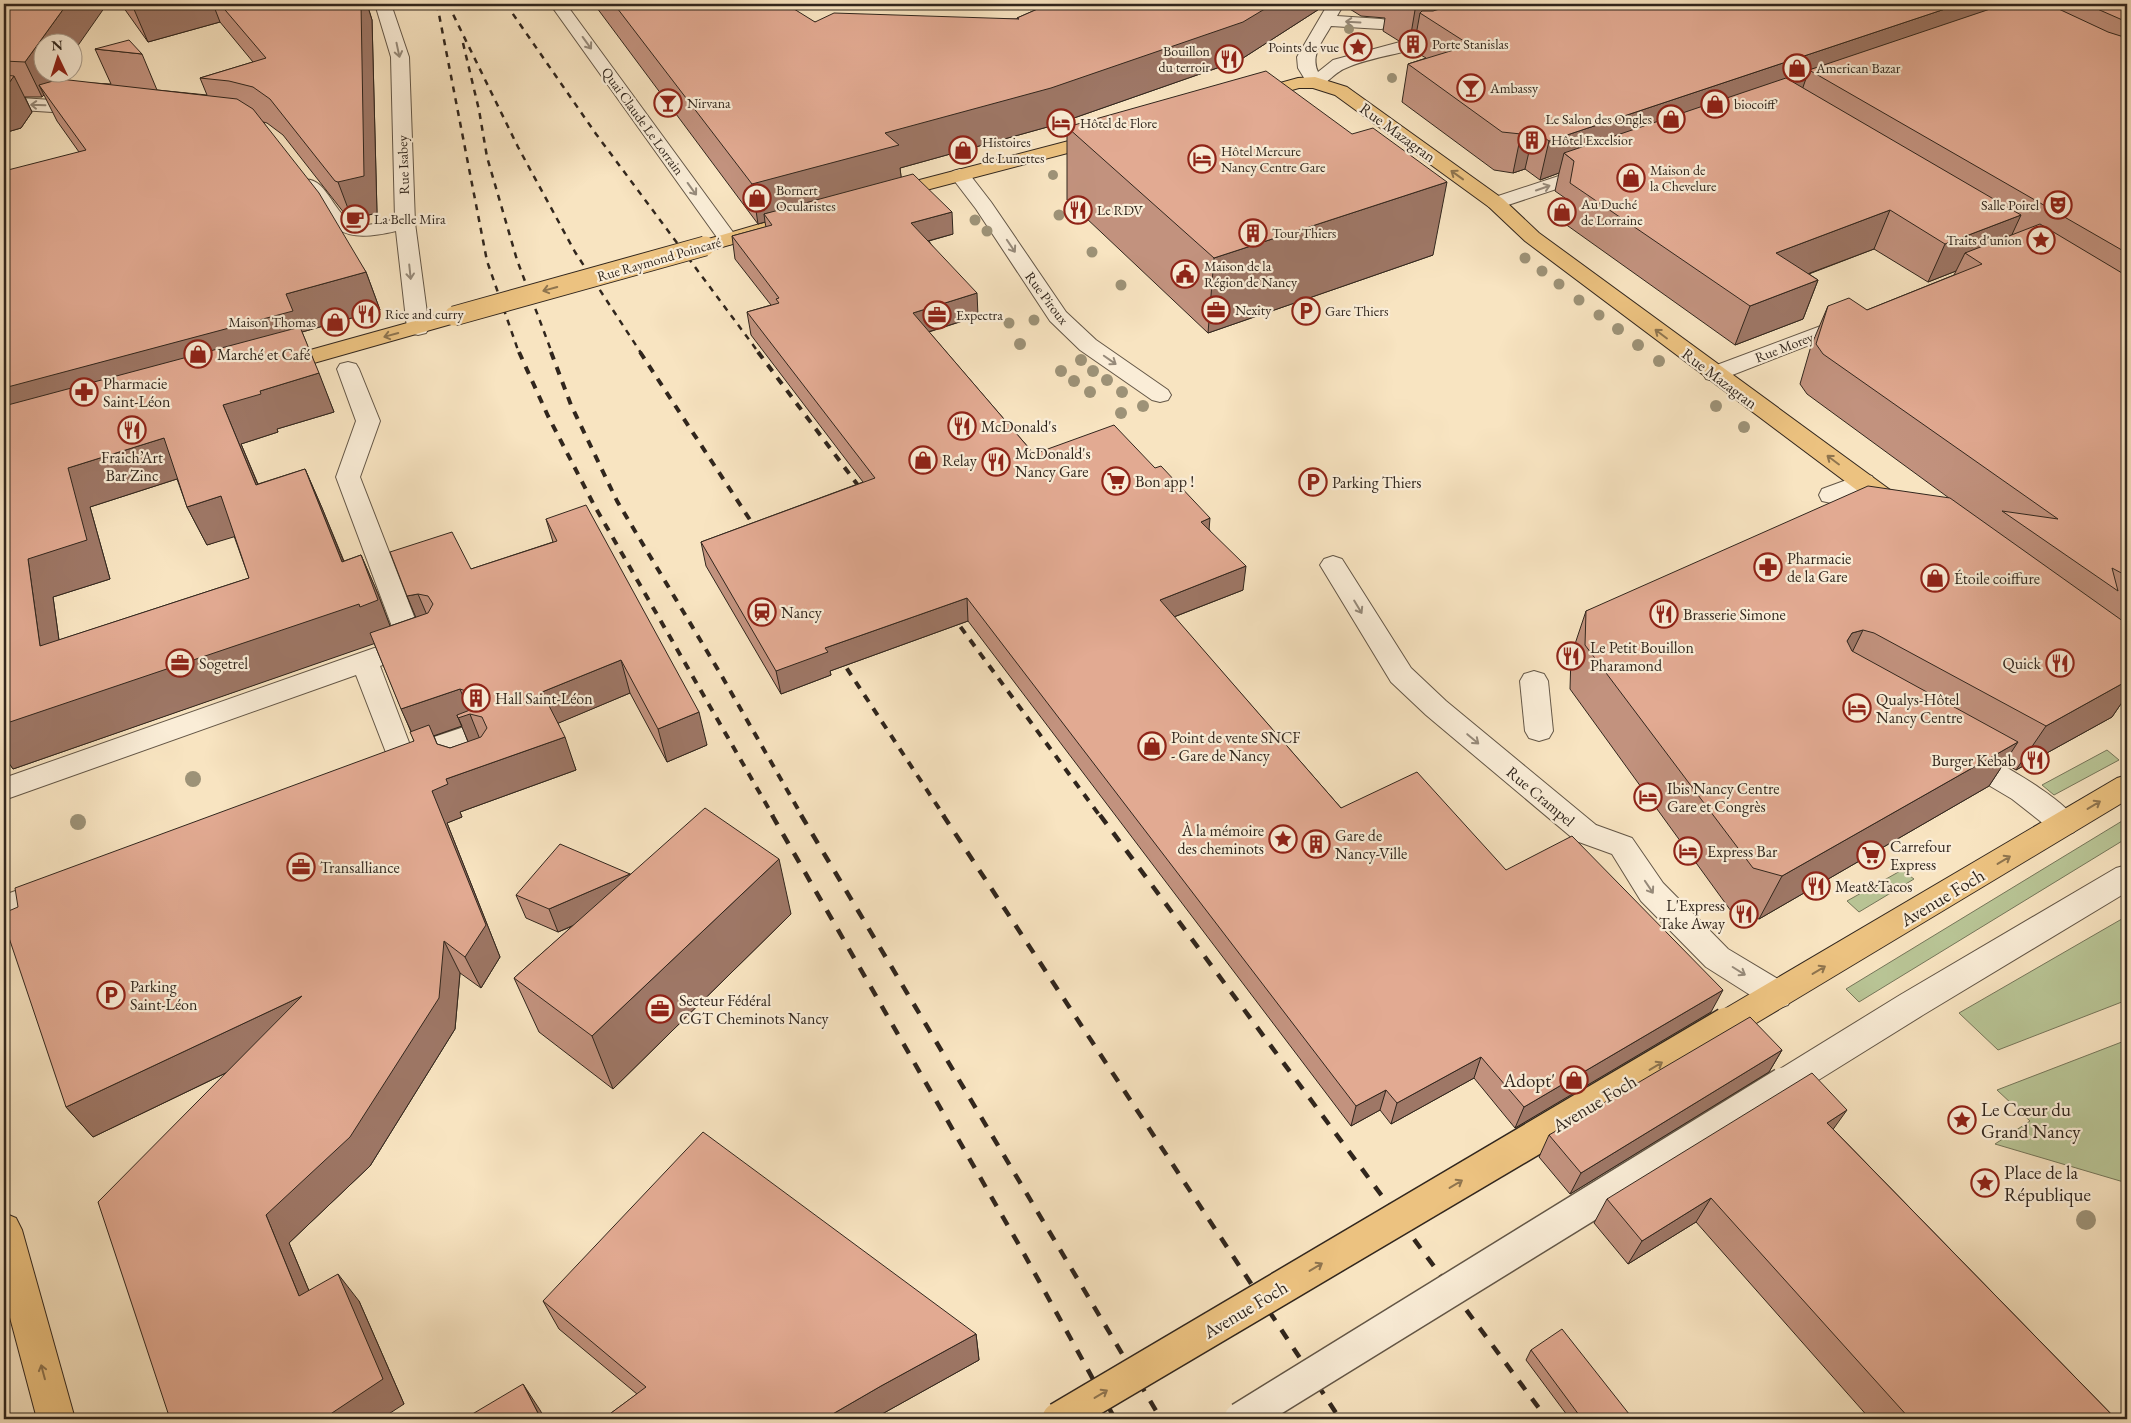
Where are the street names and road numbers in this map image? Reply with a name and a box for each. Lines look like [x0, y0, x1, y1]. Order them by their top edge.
street label: Quai Claude Le Lorrain [598, 64, 688, 179]
street label: Rue Mazagran [1356, 98, 1440, 167]
street label: Rue Isabey [393, 134, 413, 195]
street label: Rue Raymond Poincaré [595, 233, 724, 285]
street label: Rue Piroux [1021, 268, 1073, 328]
street label: Rue Morey [1752, 327, 1817, 366]
street label: Rue Mazagran [1678, 343, 1762, 414]
street label: Rue Crampel [1502, 762, 1579, 831]
street label: Avenue Foch [1894, 862, 1989, 933]
street label: Avenue Foch [1546, 1068, 1641, 1139]
street label: Avenue Foch [1197, 1274, 1292, 1345]

